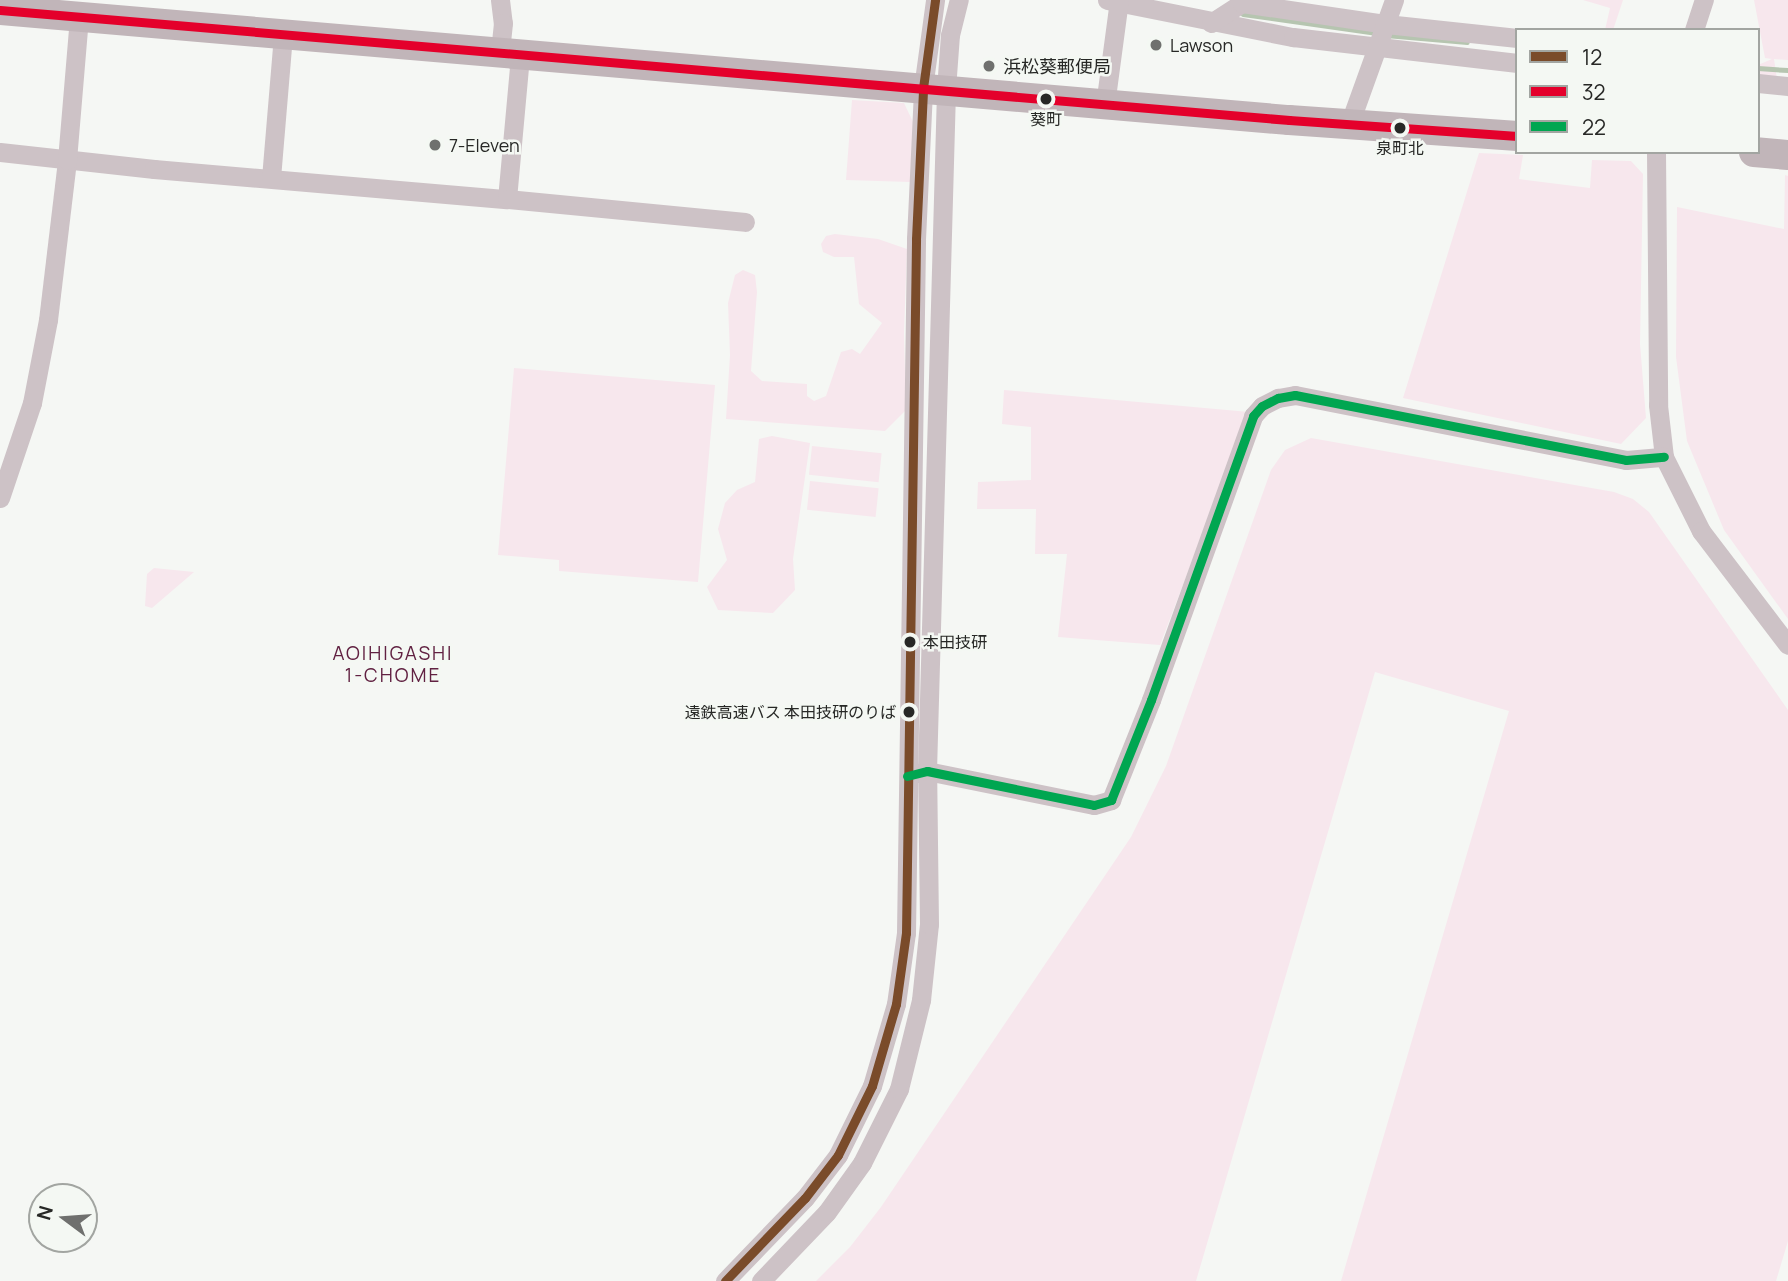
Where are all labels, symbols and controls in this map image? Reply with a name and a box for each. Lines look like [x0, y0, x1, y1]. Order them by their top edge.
legend [1515, 28, 1760, 154]
place label: Lawson [1170, 34, 1233, 56]
marker: Lawson [1148, 37, 1164, 53]
text: 12 [1582, 43, 1602, 71]
place label: 浜松葵郵便局 [1003, 55, 1111, 77]
marker: 浜松葵郵便局 [981, 58, 997, 74]
text: 32 [1582, 78, 1606, 106]
marker: 葵町 [1039, 92, 1053, 106]
place label: 葵町 [1030, 109, 1062, 129]
text: 22 [1582, 113, 1606, 141]
marker: 泉町北 [1393, 121, 1407, 135]
place label: 7-Eleven [449, 134, 520, 156]
marker: 7-Eleven [427, 137, 443, 153]
place label: 泉町北 [1376, 138, 1424, 158]
place label: 本田技研 [923, 632, 987, 652]
marker: 本田技研 [903, 635, 917, 649]
district label: AOIHIGASHI 1-CHOME [334, 643, 452, 687]
place label: 遠鉄高速バス 本田技研のりば [685, 702, 896, 722]
marker: 遠鉄高速バス 本田技研のりば [902, 705, 916, 719]
north arrow [28, 1183, 98, 1253]
text: N [30, 1203, 59, 1223]

